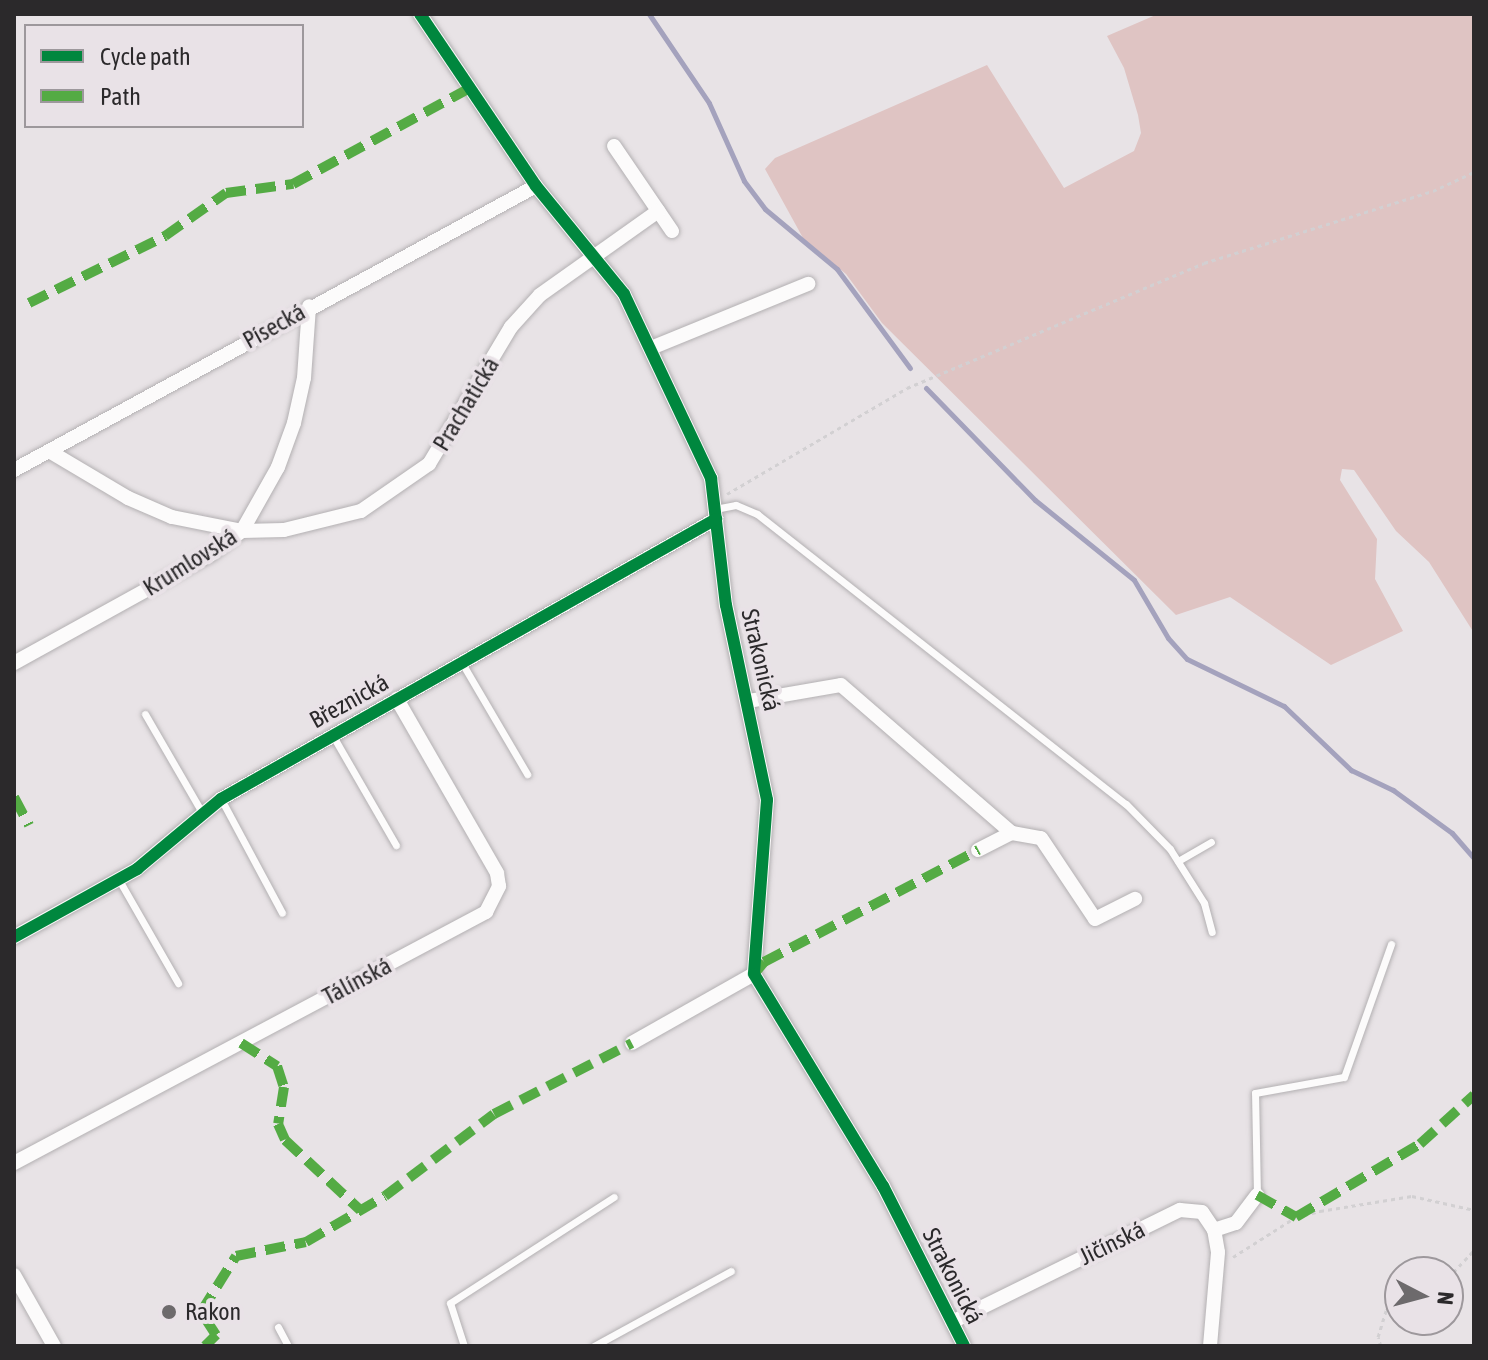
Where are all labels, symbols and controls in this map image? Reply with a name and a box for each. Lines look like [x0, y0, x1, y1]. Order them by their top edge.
legend [24, 24, 304, 128]
text: Cycle path [100, 43, 191, 70]
text: Path [100, 83, 141, 110]
street label: Písecká [238, 297, 310, 355]
street label: Prachatická [427, 352, 505, 456]
street label: Krumlovská [138, 522, 242, 602]
street label: Strakonická [735, 606, 787, 714]
street label: Březnická [305, 668, 393, 734]
street label: Tálínská [318, 951, 396, 1011]
street label: Jičínská [1074, 1215, 1150, 1271]
street label: Strakonická [917, 1223, 989, 1329]
north arrow [1384, 1256, 1464, 1336]
text: N [1432, 1290, 1459, 1306]
place label: Rakon [185, 1298, 241, 1326]
marker: Rakon [160, 1303, 178, 1321]

